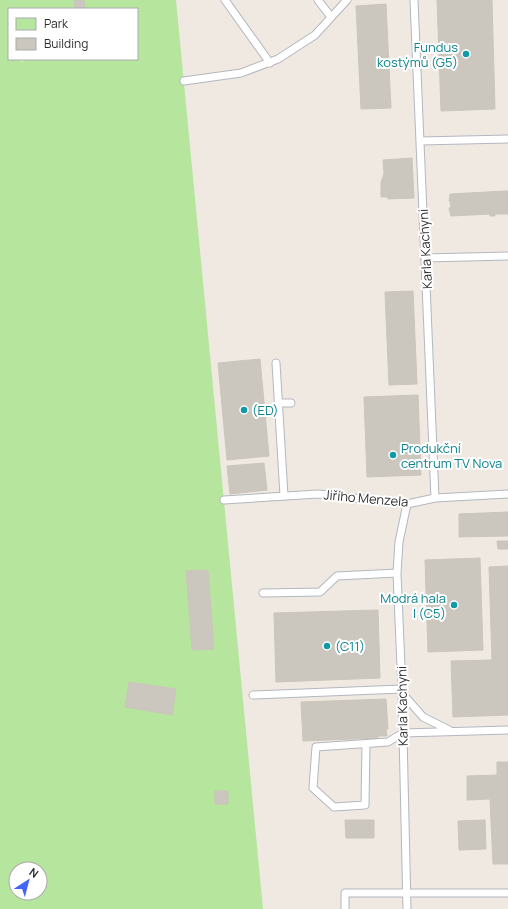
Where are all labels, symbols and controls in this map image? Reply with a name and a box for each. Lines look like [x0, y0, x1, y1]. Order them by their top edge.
legend [8, 8, 138, 60]
text: Park [44, 15, 69, 32]
text: Building [44, 35, 88, 52]
place label: Fundus kostýmů (G5) [377, 38, 458, 71]
marker: Fundus kostýmů (G5) [461, 49, 471, 59]
street label: Karla Kachyni [414, 209, 436, 289]
place label: (ED) [252, 401, 278, 419]
marker: (ED) [239, 405, 249, 415]
place label: Produkční centrum TV Nova [401, 439, 502, 472]
marker: Produkční centrum TV Nova [388, 450, 398, 460]
street label: Jiřího Menzela [323, 485, 409, 511]
place label: Modrá hala I (C5) [380, 589, 446, 622]
marker: Modrá hala I (C5) [449, 600, 459, 610]
place label: (C11) [335, 637, 365, 655]
marker: (C11) [322, 641, 332, 651]
street label: Karla Kachyni [392, 666, 412, 746]
north arrow [8, 861, 48, 901]
text: N [27, 864, 42, 881]

